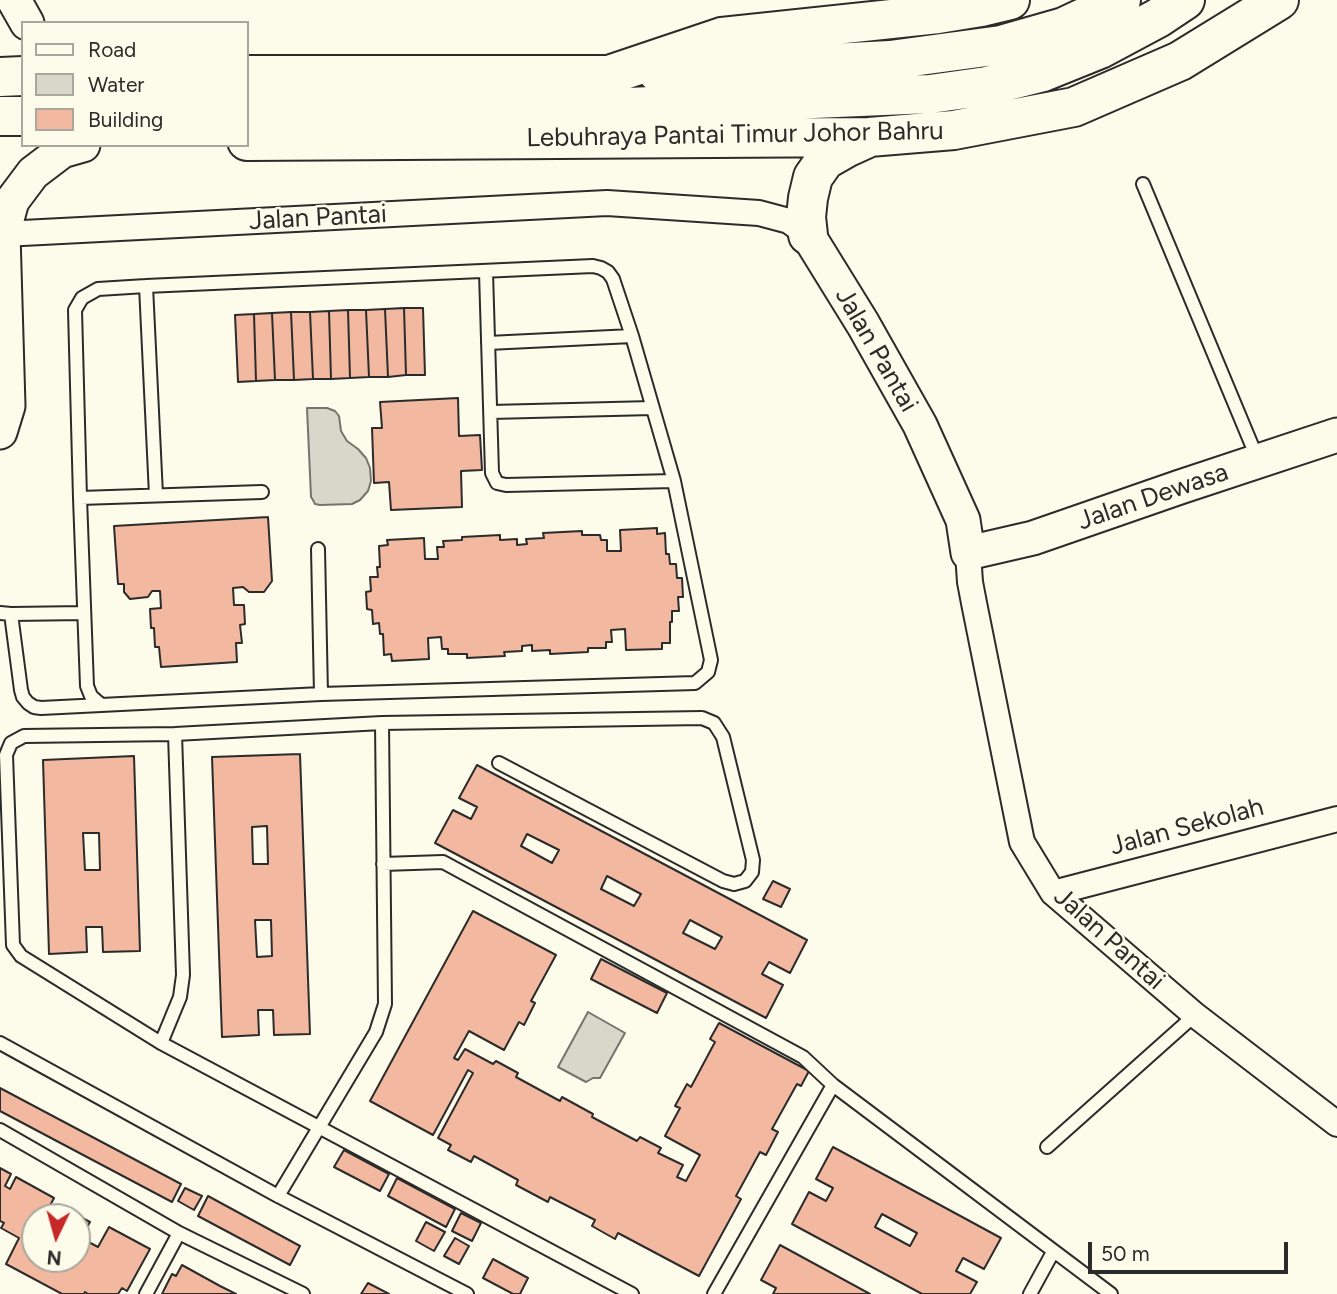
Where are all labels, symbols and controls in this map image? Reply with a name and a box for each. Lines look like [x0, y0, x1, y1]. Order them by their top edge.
legend [21, 21, 248, 147]
text: Road [88, 37, 136, 62]
text: Water [88, 72, 144, 97]
text: Building [88, 107, 163, 132]
street label: Lebuhraya Pantai Timur Johor Bahru [526, 116, 944, 154]
street label: Jalan Pantai [248, 199, 388, 237]
street label: Jalan Pantai [828, 282, 924, 418]
street label: Jalan Dewasa [1074, 457, 1232, 537]
street label: Jalan Sekolah [1107, 792, 1267, 862]
street label: Jalan Pantai [1047, 881, 1171, 997]
north arrow [21, 1203, 91, 1273]
scale bar [1092, 1228, 1292, 1272]
text: 50 m [1101, 1241, 1150, 1266]
text: N [46, 1245, 63, 1270]

